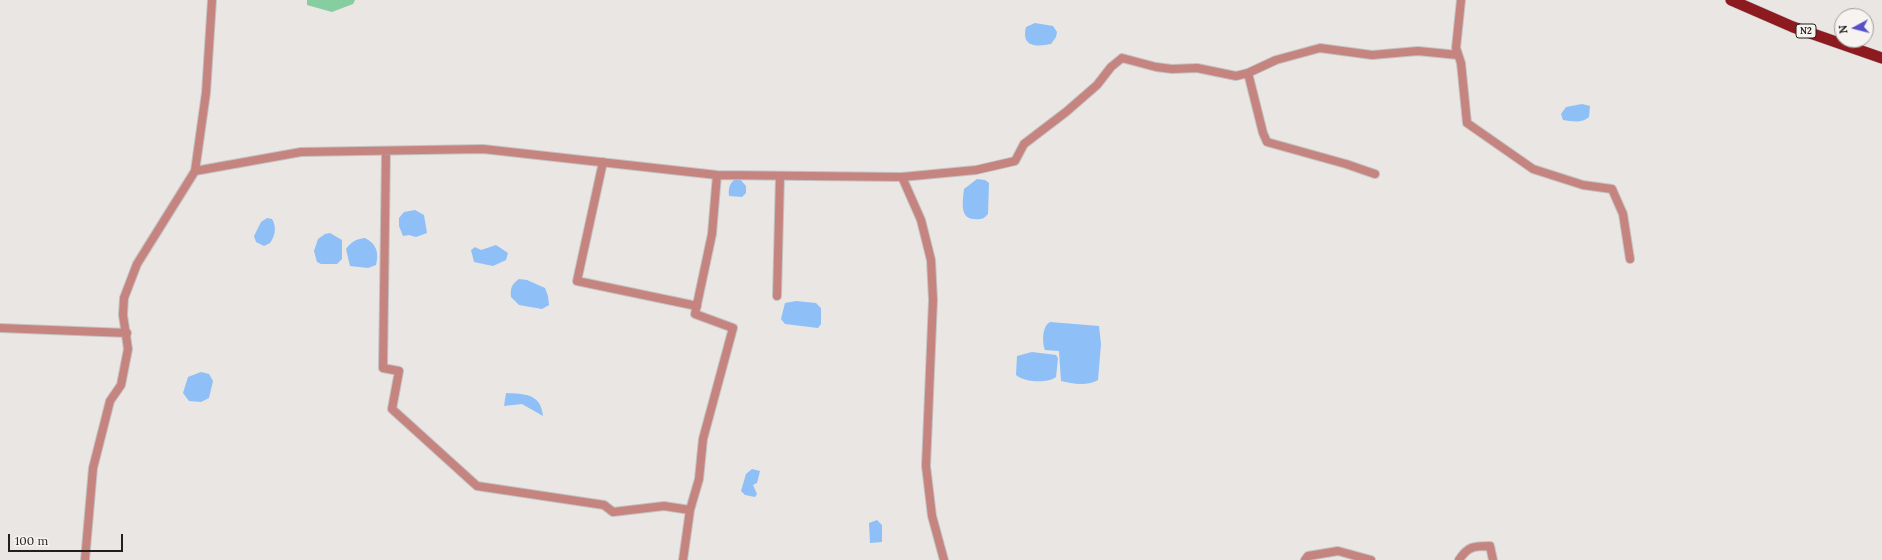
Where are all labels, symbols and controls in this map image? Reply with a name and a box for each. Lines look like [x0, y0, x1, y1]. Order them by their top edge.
north arrow [1834, 8, 1874, 48]
road number: N2 [1796, 24, 1816, 38]
text: N [1836, 24, 1851, 34]
scale bar [10, 526, 125, 552]
text: 100 m [15, 533, 48, 548]

